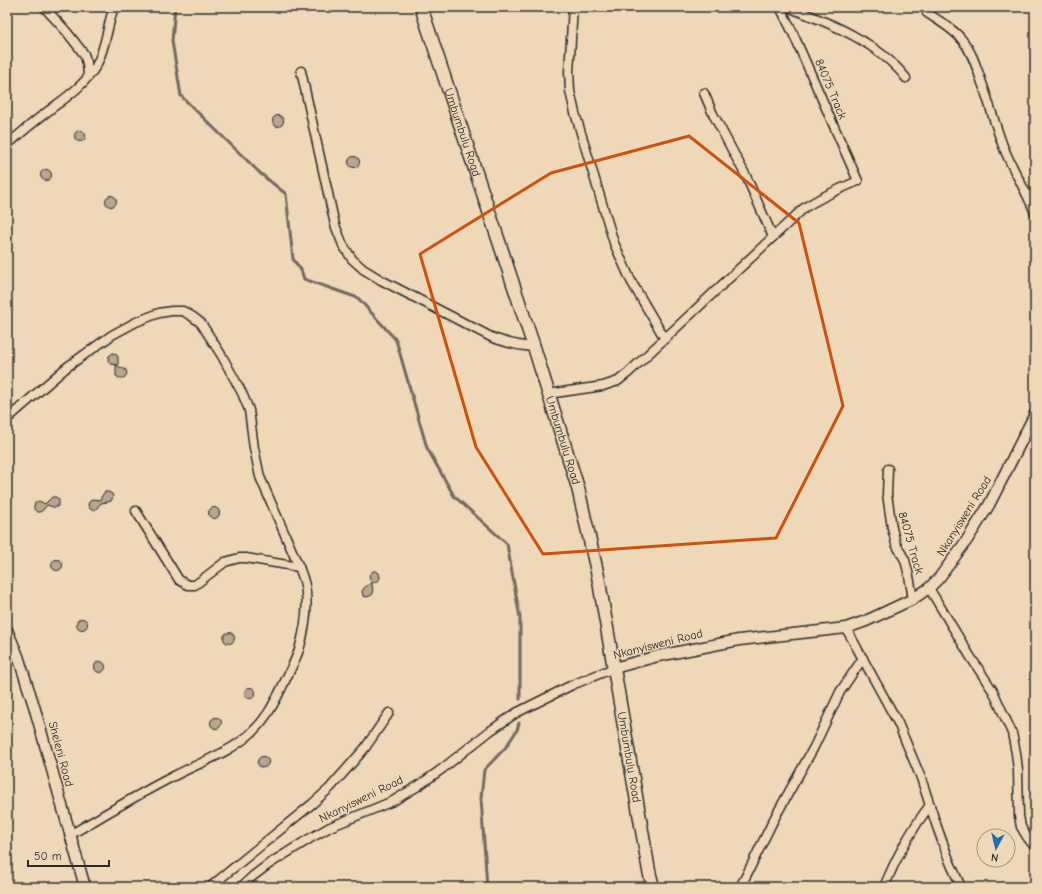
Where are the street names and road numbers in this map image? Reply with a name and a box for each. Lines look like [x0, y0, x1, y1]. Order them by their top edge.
street label: 84075 Track [812, 57, 850, 121]
street label: Umbumbulu Road [441, 86, 484, 178]
street label: Umbumbulu Road [543, 394, 584, 486]
street label: Nkanyisweni Road [934, 473, 994, 559]
street label: 84075 Track [895, 510, 927, 576]
street label: Nkanyisweni Road [612, 626, 704, 662]
street label: Umbumbulu Road [615, 711, 644, 804]
street label: Sheleni Road [46, 720, 76, 788]
street label: Nkanyisweni Road [317, 773, 405, 825]

